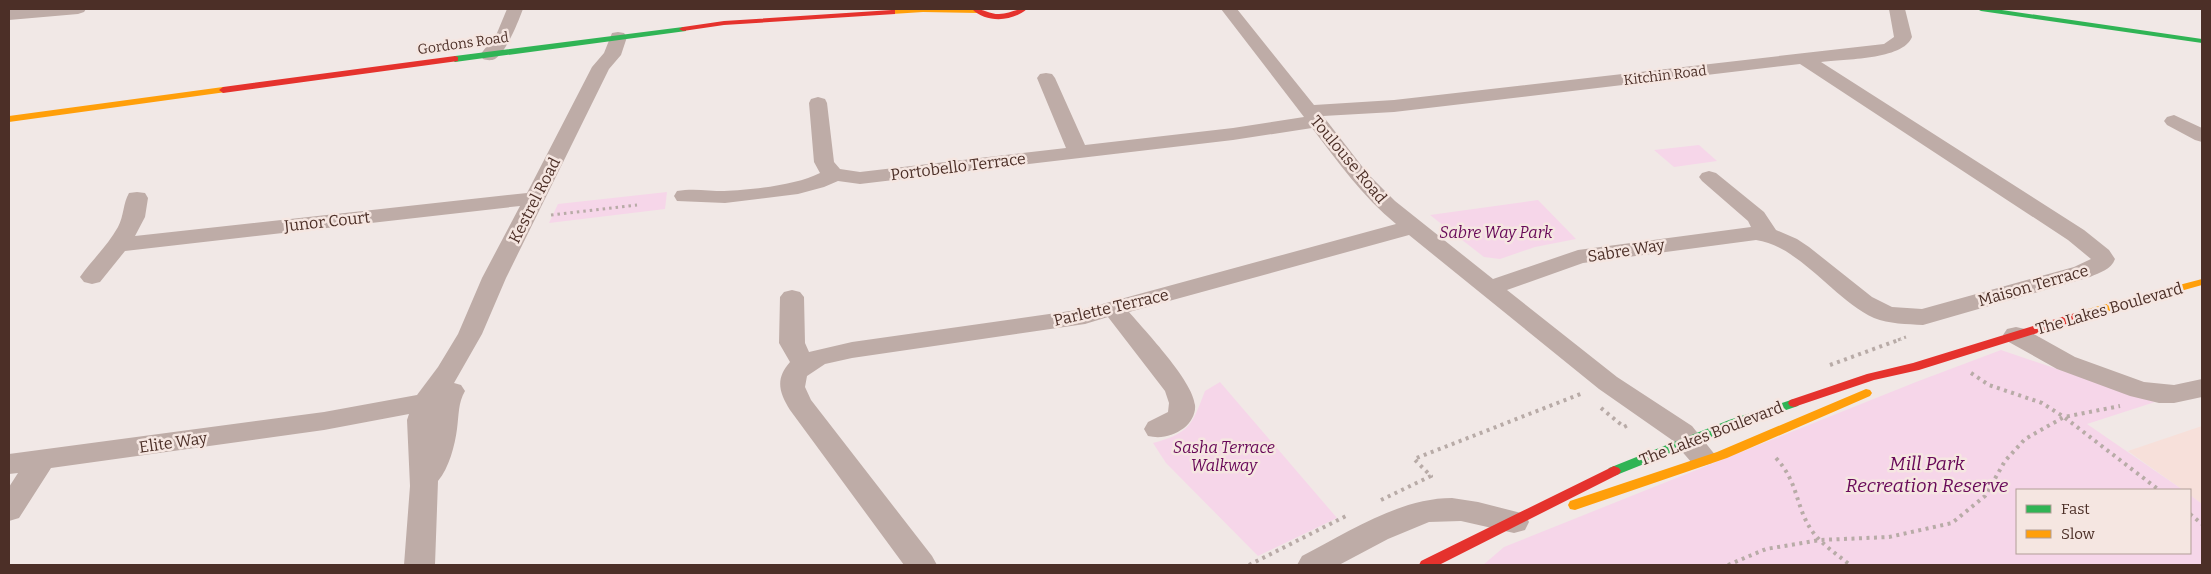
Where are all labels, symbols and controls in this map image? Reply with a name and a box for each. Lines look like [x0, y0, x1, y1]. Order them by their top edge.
street label: Gordons Road [416, 29, 510, 58]
street label: Kitchin Road [1623, 62, 1707, 89]
street label: Toulouse Road [1306, 112, 1391, 207]
street label: Portobello Terrace [889, 149, 1027, 184]
street label: Kestrel Road [505, 154, 564, 246]
street label: Junor Court [282, 208, 371, 236]
park label: Sabre Way Park [1439, 223, 1553, 242]
street label: Sabre Way [1586, 235, 1666, 266]
street label: Maison Terrace [1976, 261, 2090, 310]
street label: The Lakes Boulevard [2033, 278, 2185, 339]
street label: Parlette Terrace [1052, 285, 1171, 330]
street label: The Lakes Boulevard [1637, 397, 1786, 470]
street label: Elite Way [138, 428, 209, 457]
park label: Sasha Terrace Walkway [1173, 438, 1275, 475]
park label: Mill Park Recreation Reserve [1846, 452, 2009, 497]
legend [2016, 489, 2191, 554]
text: Fast [2061, 500, 2090, 518]
text: Slow [2061, 525, 2096, 543]

